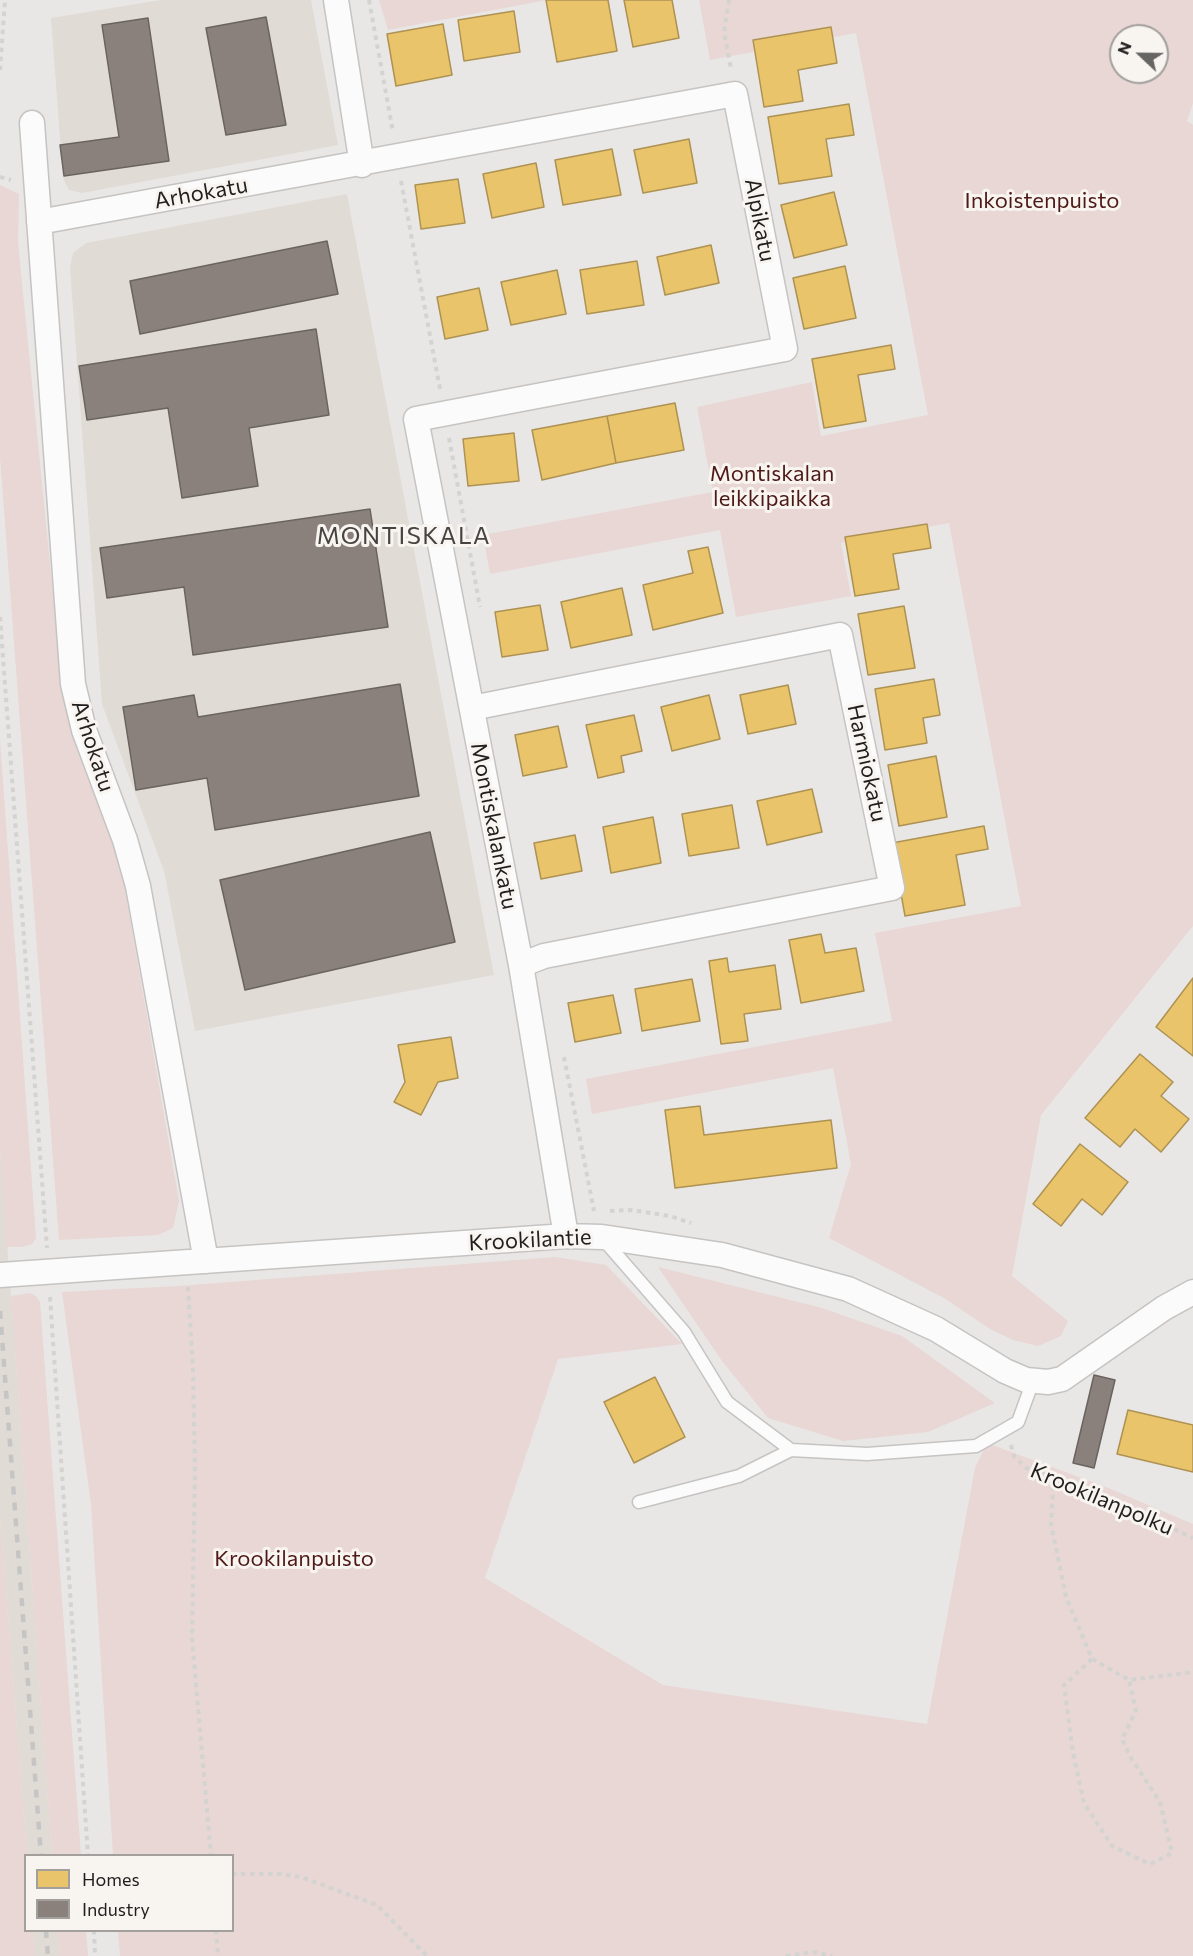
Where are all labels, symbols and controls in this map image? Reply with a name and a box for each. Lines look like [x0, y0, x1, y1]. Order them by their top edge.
north arrow [1109, 24, 1169, 84]
text: N [1113, 39, 1135, 57]
street label: Arhokatu [152, 172, 250, 214]
street label: Alpikatu [739, 176, 781, 264]
park label: Inkoistenpuisto [965, 188, 1119, 214]
park label: Montiskalan leikkipaikka [710, 461, 834, 512]
district label: MONTISKALA [317, 522, 491, 550]
street label: Arhokatu [66, 697, 120, 795]
street label: Harmiokatu [842, 702, 892, 824]
street label: Montiskalankatu [465, 740, 523, 912]
street label: Krookilantie [468, 1224, 592, 1256]
street label: Krookilanpolku [1027, 1457, 1177, 1541]
park label: Krookilanpuisto [214, 1546, 374, 1572]
legend [24, 1854, 234, 1932]
text: Homes [82, 1868, 140, 1890]
text: Industry [82, 1898, 150, 1920]

